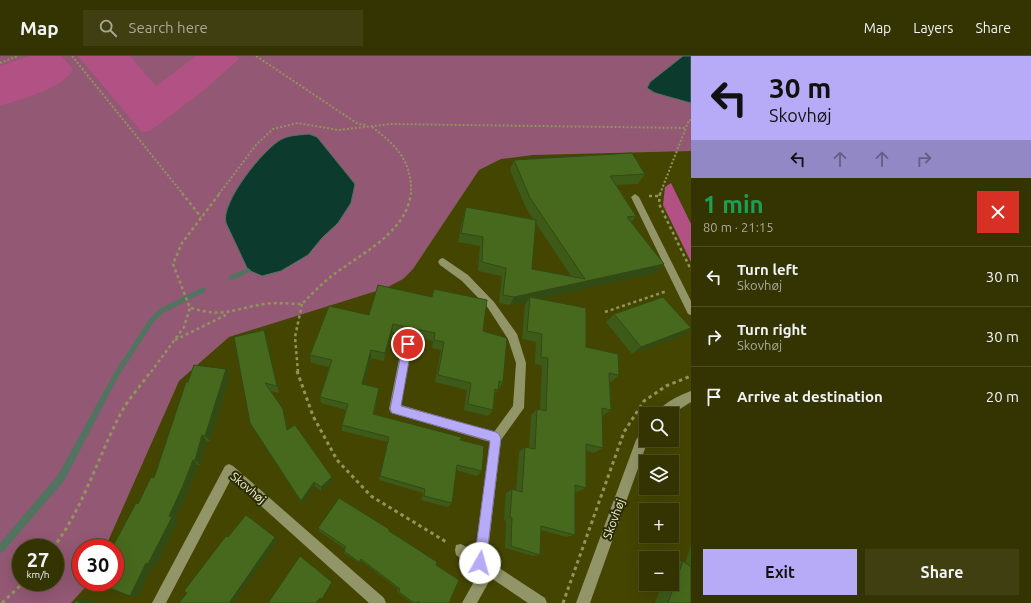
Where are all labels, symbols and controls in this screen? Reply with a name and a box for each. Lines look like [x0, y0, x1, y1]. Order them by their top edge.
search box [83, 10, 363, 46]
text: Map [20, 17, 59, 39]
icon: search [97, 17, 119, 39]
text: Search here [129, 19, 208, 36]
text: Map [864, 20, 891, 36]
text: Layers [913, 20, 953, 36]
text: Share [975, 20, 1011, 36]
icon: left [703, 72, 755, 124]
text: 30 m [769, 72, 831, 103]
text: Skovhøj [769, 105, 832, 125]
icon: left [787, 148, 809, 170]
icon: ahead [829, 148, 851, 170]
icon: ahead [871, 148, 893, 170]
icon: right [913, 148, 935, 170]
text: 1 min [703, 191, 764, 218]
button: close [977, 191, 1019, 233]
text: 80 m · 21:15 [703, 220, 774, 234]
text: Turn left [737, 261, 798, 278]
icon: left [703, 266, 725, 288]
text: 30 m [986, 268, 1019, 285]
text: Skovhøj [737, 278, 782, 292]
text: Turn right [737, 321, 807, 338]
icon: right [703, 326, 725, 348]
pin [391, 327, 425, 361]
text: 30 m [986, 328, 1019, 345]
icon: arrive [397, 333, 419, 355]
text: Skovhøj [737, 338, 782, 352]
icon: arrive [703, 386, 725, 408]
text: Arrive at destination [737, 388, 883, 405]
text: 20 m [986, 388, 1019, 405]
map controls [639, 407, 679, 591]
button: search [639, 407, 679, 447]
button: layers [639, 455, 679, 495]
street label: Skovhøj [228, 469, 269, 506]
street label: Skovhøj [600, 497, 627, 541]
button: + [639, 503, 679, 543]
speed limit sign: 30 [72, 539, 124, 591]
position arrow [459, 542, 501, 584]
text: 27 [27, 548, 49, 571]
button: Exit [703, 549, 857, 595]
button: Share [865, 549, 1019, 595]
button: − [639, 551, 679, 591]
text: km/h [26, 569, 50, 580]

